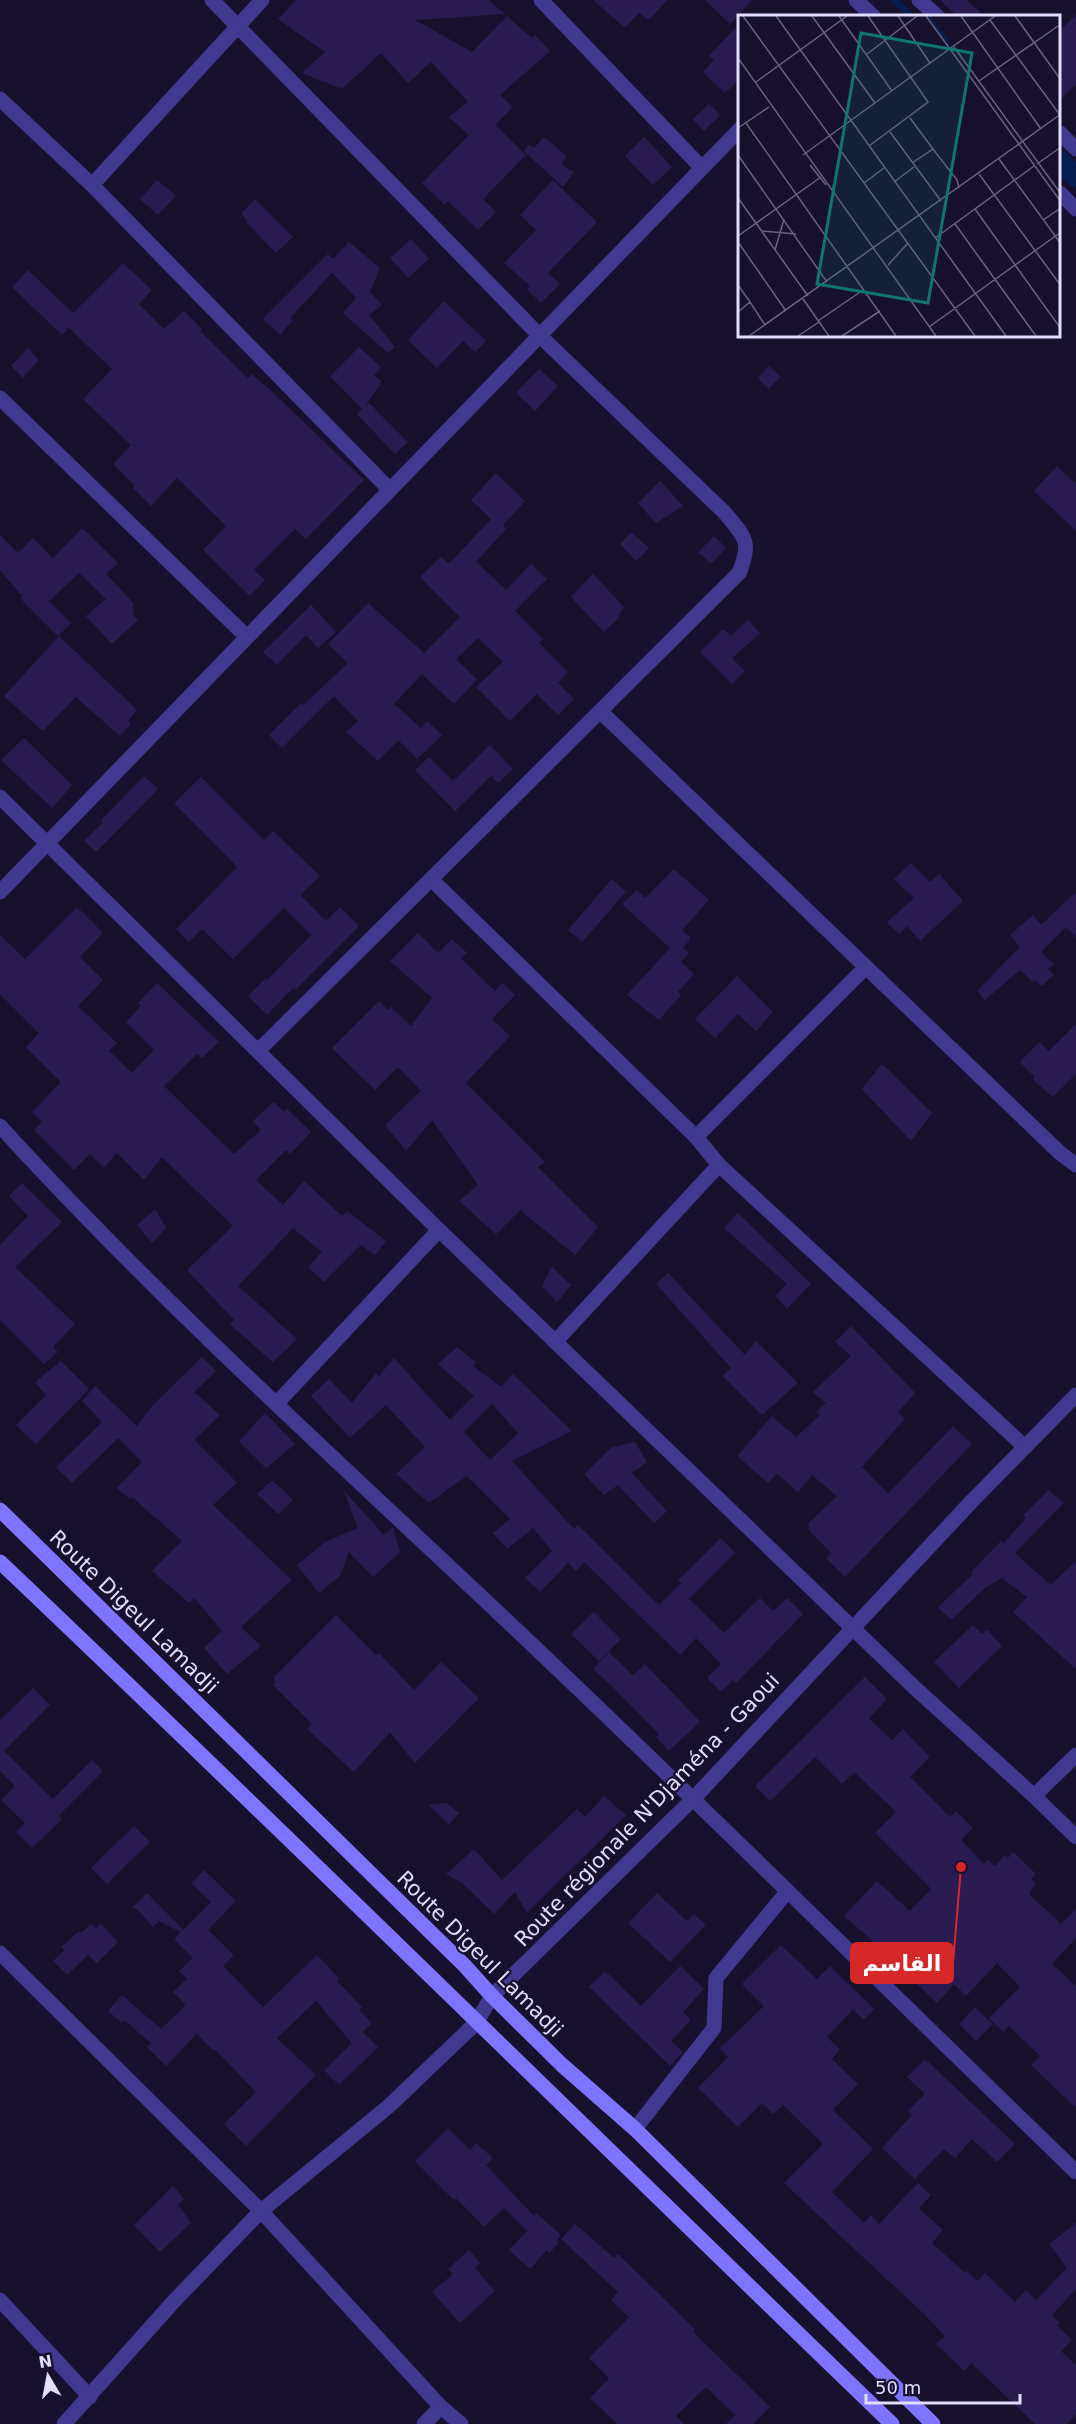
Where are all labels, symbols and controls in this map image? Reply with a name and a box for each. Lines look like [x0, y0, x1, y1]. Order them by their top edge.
inset map [738, 15, 1061, 338]
street label: Route Digeul Lamadji [45, 1525, 223, 1699]
street label: Route régionale N'Djaména - Gaoui [510, 1668, 784, 1952]
street label: Route Digeul Lamadji [392, 1866, 568, 2042]
callout: القاسم [851, 1943, 953, 1983]
text: القاسم [863, 1951, 941, 1976]
north arrow [18, 2346, 78, 2406]
text: N [37, 2351, 54, 2372]
scale bar [866, 2367, 1020, 2405]
text: 50 m [875, 2377, 921, 2398]

